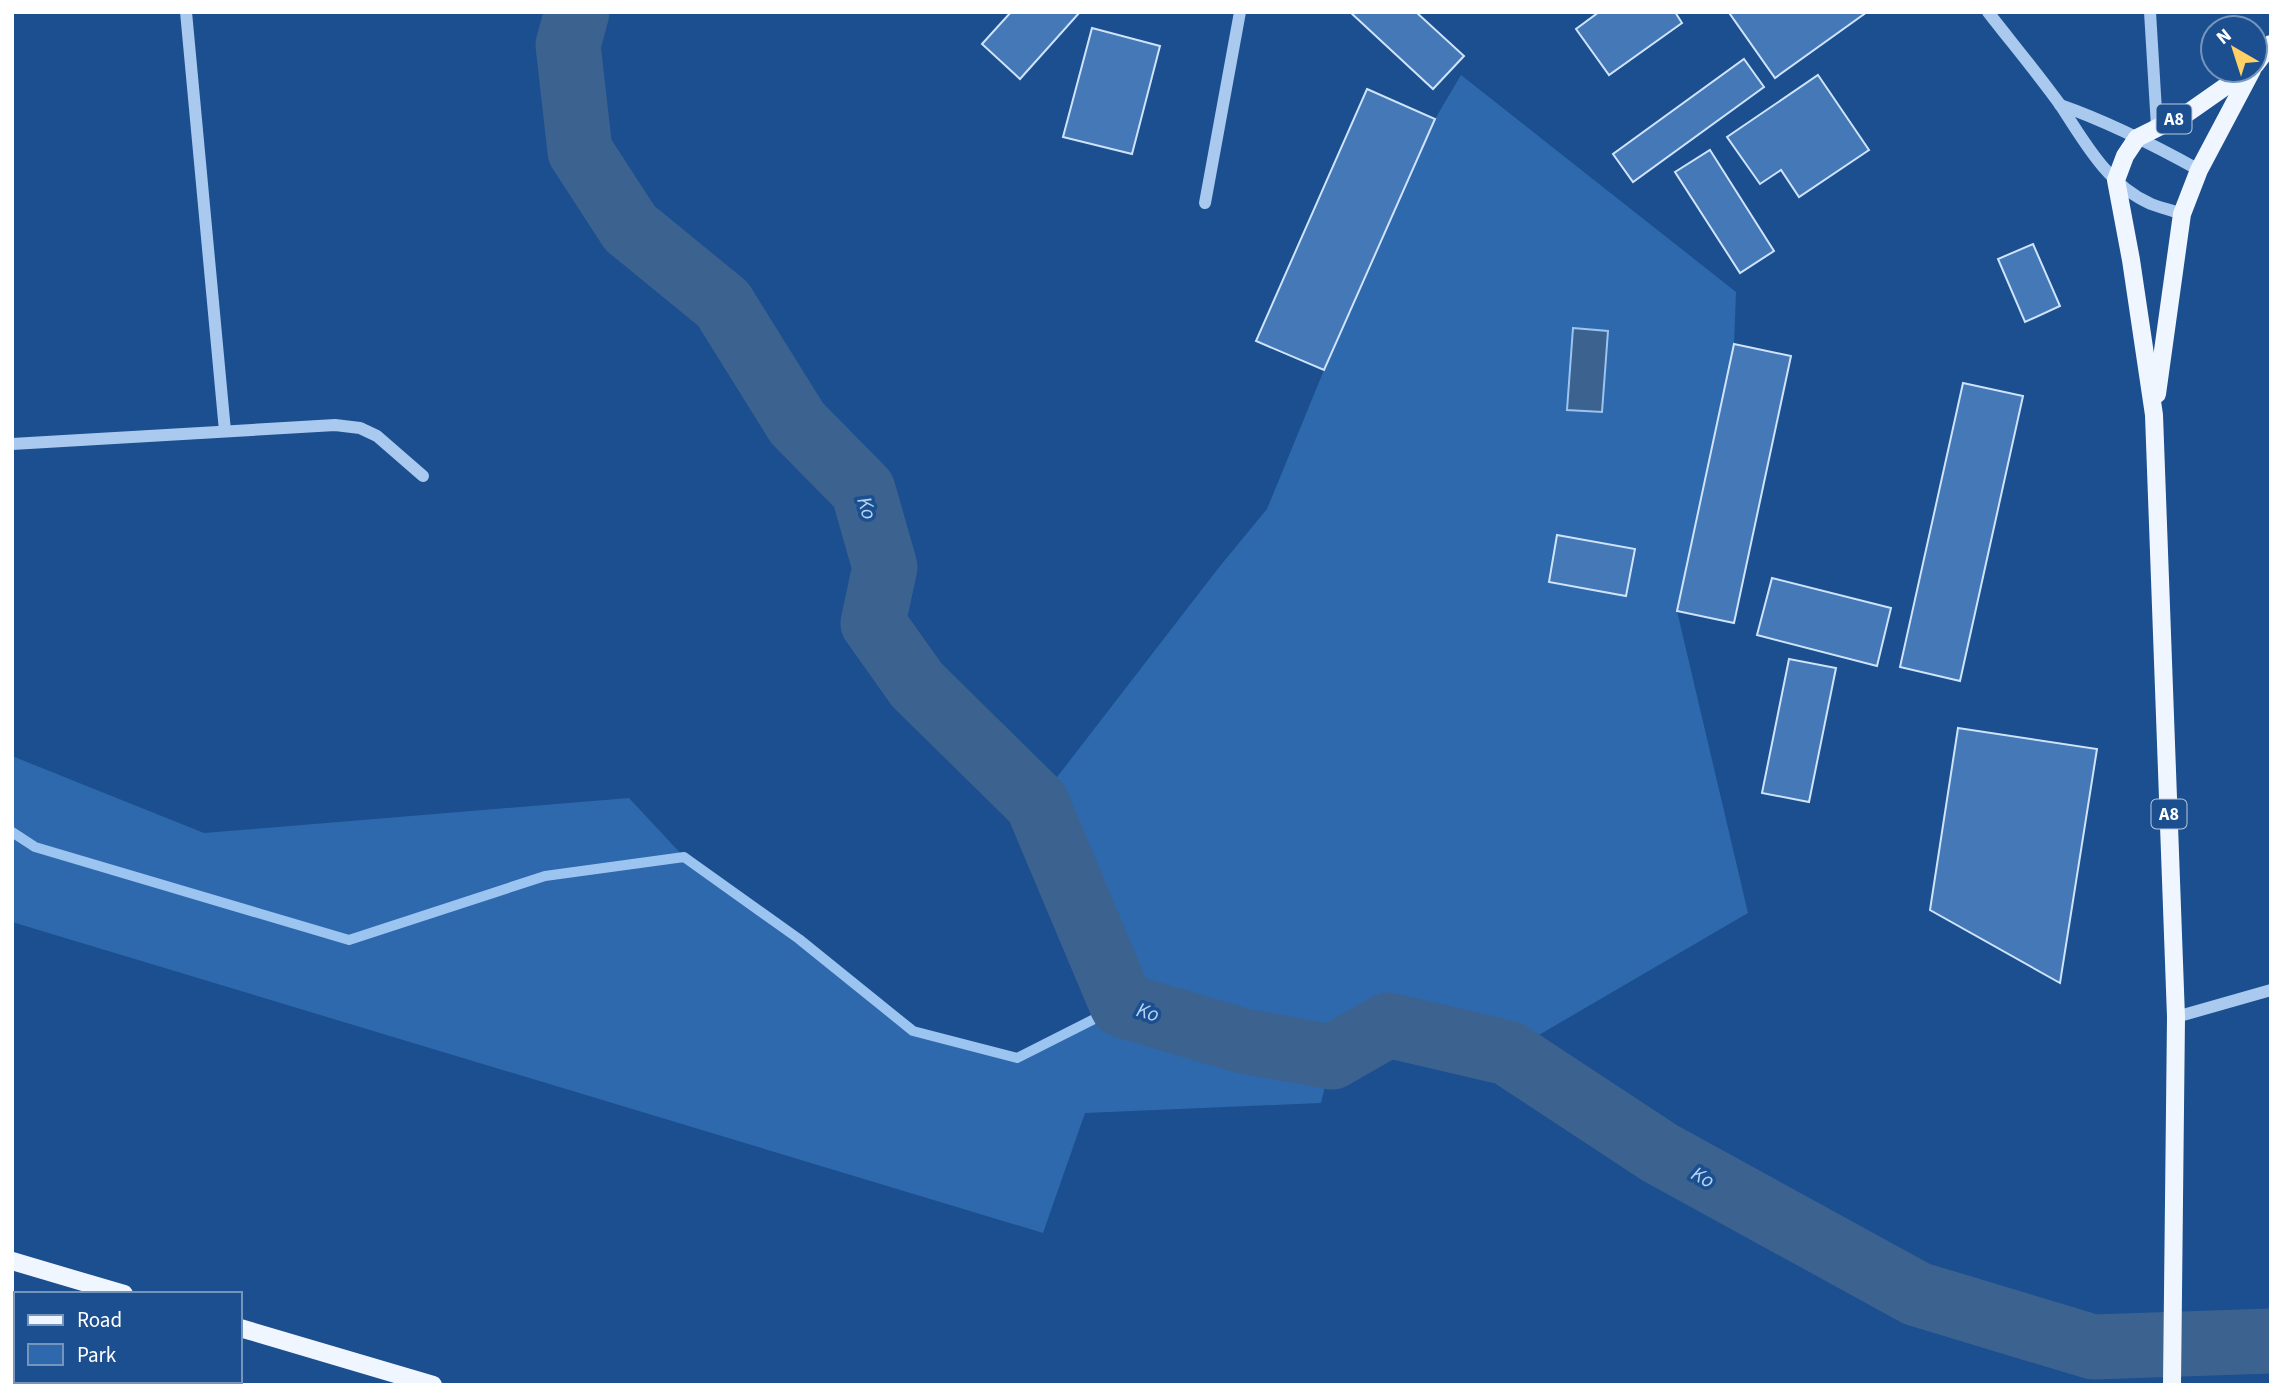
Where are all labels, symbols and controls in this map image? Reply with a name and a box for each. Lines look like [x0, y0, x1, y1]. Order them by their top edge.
north arrow [2199, 14, 2269, 84]
text: N [2211, 22, 2238, 51]
road number: A8 [2156, 104, 2192, 134]
water label: Ko [849, 493, 885, 523]
road number: A8 [2152, 800, 2186, 828]
water label: Ko [1133, 994, 1163, 1030]
water label: Ko [1686, 1158, 1720, 1196]
legend [14, 1292, 242, 1383]
text: Road [77, 1305, 122, 1335]
text: Park [77, 1340, 117, 1370]

